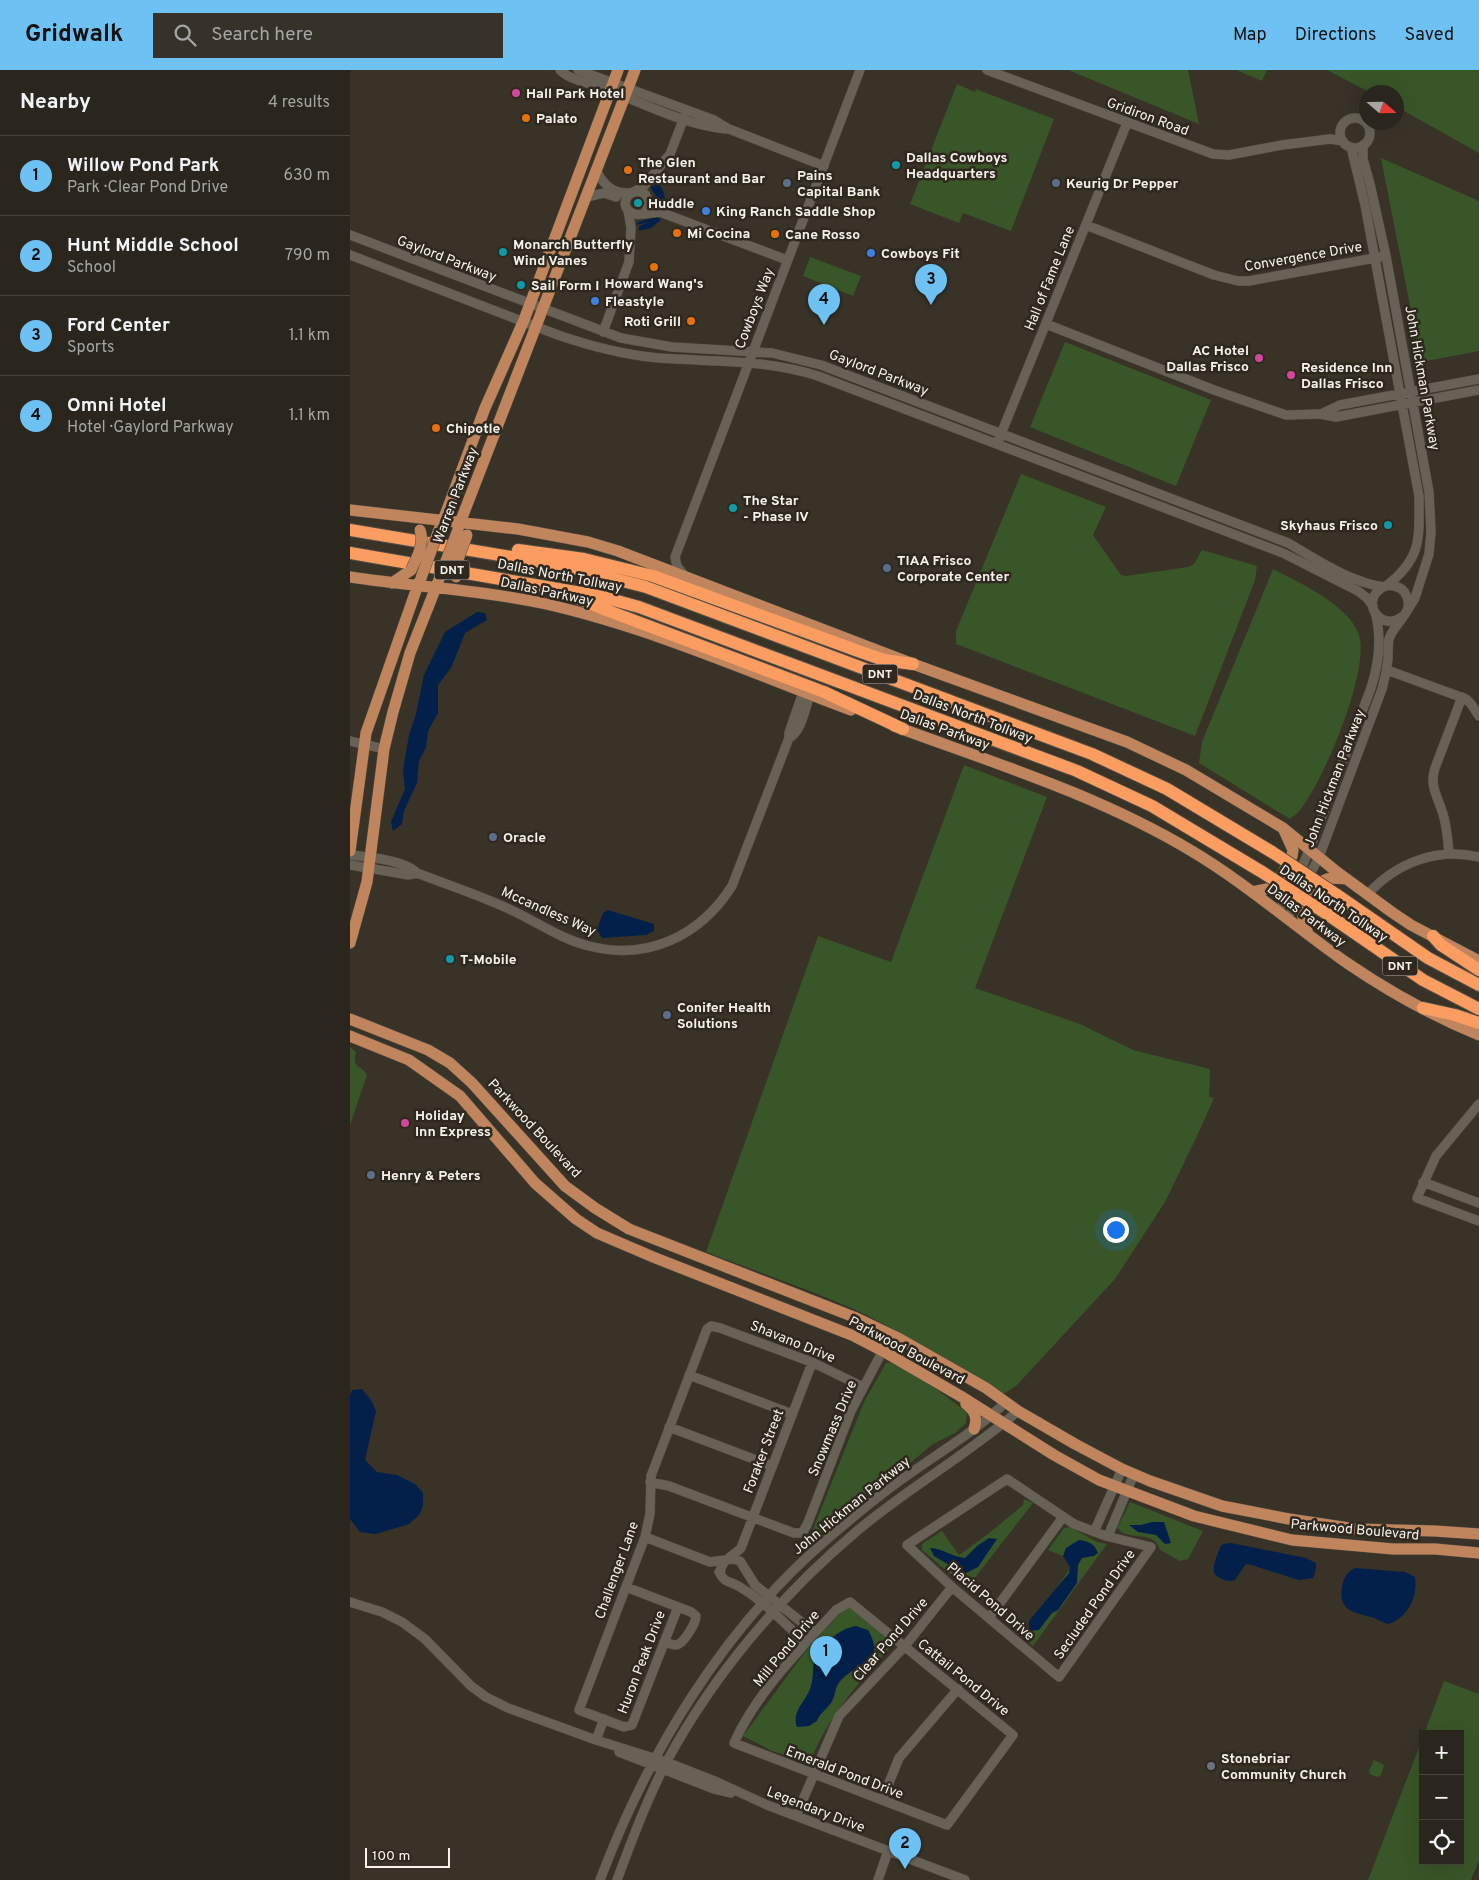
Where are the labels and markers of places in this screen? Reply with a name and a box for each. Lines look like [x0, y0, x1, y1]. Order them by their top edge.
place label: Hall Park Hotel [526, 86, 624, 103]
marker: Hall Park Hotel [510, 87, 522, 99]
place label: Palato [536, 111, 578, 128]
marker: Palato [520, 112, 532, 124]
place label: Dallas Cowboys Headquarters [906, 150, 1008, 183]
place label: The Glen Restaurant and Bar [638, 155, 765, 188]
marker: Dallas Cowboys Headquarters [890, 159, 902, 171]
marker: The Glen Restaurant and Bar [622, 164, 634, 176]
place label: Pains Capital Bank [797, 168, 881, 201]
place label: Keurig Dr Pepper [1066, 176, 1179, 193]
marker: Pains Capital Bank [781, 177, 793, 189]
marker: Keurig Dr Pepper [1050, 177, 1062, 189]
place label: Huddle [648, 196, 694, 213]
marker: Huddle [632, 197, 644, 209]
place label: King Ranch Saddle Shop [716, 204, 876, 221]
marker: King Ranch Saddle Shop [700, 205, 712, 217]
place label: Mi Cocina [687, 226, 750, 243]
marker: Mi Cocina [671, 227, 683, 239]
place label: Cane Rosso [785, 227, 860, 244]
marker: Cane Rosso [769, 228, 781, 240]
place label: Monarch Butterfly Wind Vanes [513, 237, 633, 270]
marker: Monarch Butterfly Wind Vanes [497, 246, 509, 258]
place label: Cowboys Fit [881, 246, 960, 263]
marker: Cowboys Fit [865, 247, 877, 259]
marker: Howard Wang's [648, 261, 660, 273]
pin: 3 [915, 264, 947, 305]
place label: Howard Wang's [604, 276, 704, 293]
place label: Sail Form I [531, 278, 599, 295]
marker: Sail Form I [515, 279, 527, 291]
pin: 4 [808, 284, 840, 325]
place label: Fleastyle [605, 294, 665, 311]
marker: Fleastyle [589, 295, 601, 307]
place label: Roti Grill [624, 314, 681, 331]
marker: Roti Grill [685, 315, 697, 327]
place label: AC Hotel Dallas Frisco [1166, 343, 1249, 376]
marker: AC Hotel Dallas Frisco [1253, 352, 1265, 364]
place label: Residence Inn Dallas Frisco [1301, 360, 1393, 393]
marker: Residence Inn Dallas Frisco [1285, 369, 1297, 381]
place label: Chipotle [446, 421, 500, 438]
marker: Chipotle [430, 422, 442, 434]
place label: The Star - Phase IV [743, 493, 809, 526]
marker: The Star - Phase IV [727, 502, 739, 514]
place label: Skyhaus Frisco [1280, 518, 1378, 535]
marker: Skyhaus Frisco [1382, 519, 1394, 531]
place label: TIAA Frisco Corporate Center [897, 553, 1009, 586]
marker: TIAA Frisco Corporate Center [881, 562, 893, 574]
place label: Oracle [503, 830, 546, 847]
marker: Oracle [487, 831, 499, 843]
place label: T-Mobile [460, 952, 517, 969]
marker: T-Mobile [444, 953, 456, 965]
place label: Conifer Health Solutions [677, 1000, 771, 1033]
marker: Conifer Health Solutions [661, 1009, 673, 1021]
place label: Holiday Inn Express [415, 1108, 491, 1141]
marker: Holiday Inn Express [399, 1117, 411, 1129]
place label: Henry & Peters [381, 1168, 481, 1185]
marker: Henry & Peters [365, 1169, 377, 1181]
pin: 1 [810, 1636, 842, 1677]
place label: Stonebriar Community Church [1221, 1751, 1346, 1784]
marker: Stonebriar Community Church [1205, 1760, 1217, 1772]
pin: 2 [889, 1828, 921, 1869]

